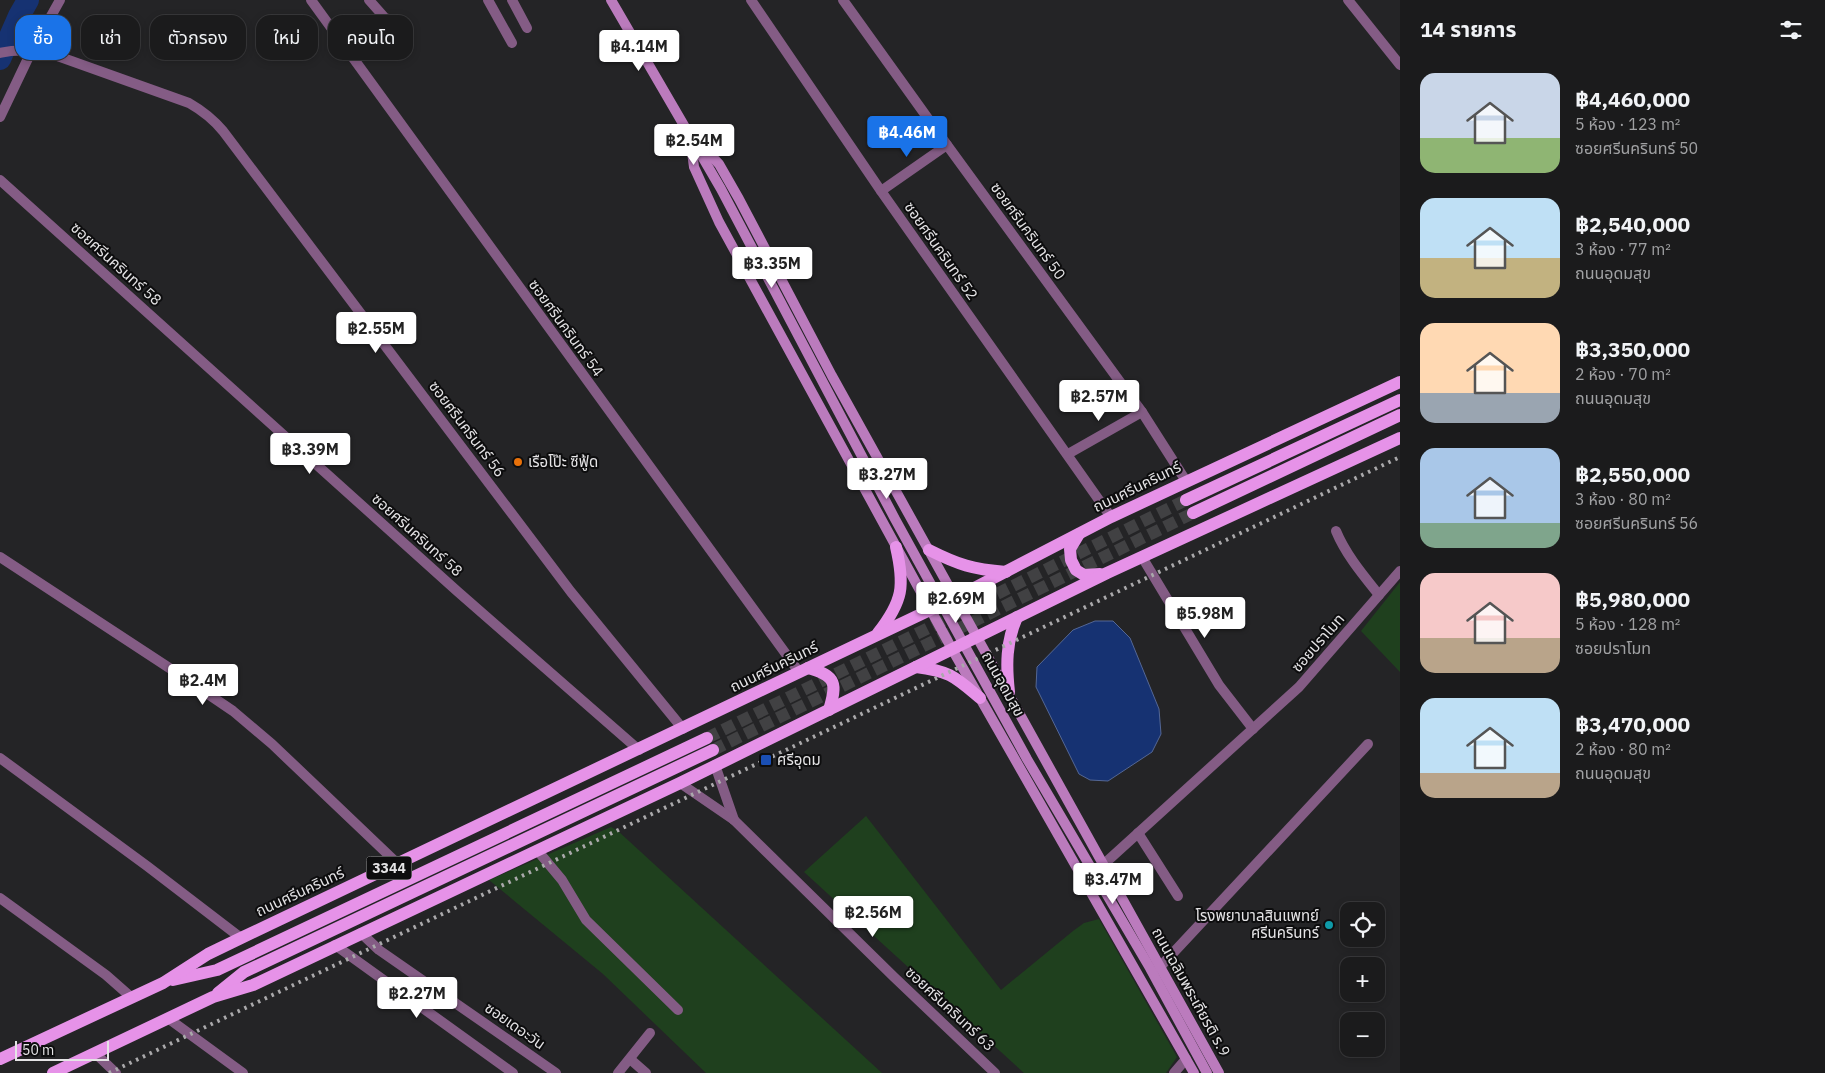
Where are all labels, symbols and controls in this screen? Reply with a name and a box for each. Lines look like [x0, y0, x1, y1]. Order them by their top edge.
chip: ซื้อ [15, 15, 71, 60]
chip: เช่า [81, 15, 140, 60]
chip: ตัวกรอง [150, 15, 246, 60]
chip: ใหม่ [256, 15, 318, 60]
chip: คอนโด [328, 15, 413, 60]
text: 14 รายการ [1420, 15, 1516, 43]
icon: filters [1777, 16, 1805, 44]
pin: ฿4.14M [598, 30, 680, 72]
text: ฿4.14M [610, 36, 668, 56]
text: ฿4,460,000 [1575, 85, 1690, 113]
icon: home [1460, 93, 1520, 153]
text: 5 ห้อง · 123 m² [1575, 114, 1680, 134]
pin: ฿4.46M [866, 116, 948, 158]
text: ฿4.46M [878, 122, 936, 142]
pin: ฿2.54M [653, 124, 735, 166]
text: ฿2.54M [665, 130, 723, 150]
text: ซอยศรีนครินทร์ 50 [1575, 138, 1698, 158]
street label: ซอยศรีนครินทร์ 50 [987, 178, 1070, 283]
street label: ซอยศรีนครินทร์ 52 [900, 198, 982, 303]
text: ฿2,540,000 [1575, 210, 1690, 238]
street label: ซอยศรีนครินทร์ 58 [67, 218, 166, 309]
icon: home [1460, 218, 1520, 278]
text: 3 ห้อง · 77 m² [1575, 239, 1671, 259]
pin: ฿3.35M [731, 246, 813, 289]
text: ฿3.35M [743, 253, 801, 273]
text: ถนนอุดมสุข [1575, 263, 1651, 283]
street label: ซอยศรีนครินทร์ 54 [525, 275, 608, 380]
pin: ฿2.55M [335, 312, 417, 354]
text: ฿2.55M [347, 318, 405, 338]
text: ฿3,350,000 [1575, 335, 1690, 363]
icon: home [1460, 343, 1520, 403]
text: 2 ห้อง · 70 m² [1575, 364, 1671, 384]
street label: ซอยศรีนครินทร์ 56 [425, 377, 510, 481]
pin: ฿2.57M [1058, 380, 1140, 422]
text: ฿2.57M [1070, 386, 1128, 406]
text: ถนนอุดมสุข [1575, 388, 1651, 408]
pin: ฿3.39M [269, 432, 351, 475]
text: ฿3.39M [281, 439, 339, 459]
place label: เรือโป๊ะ ซีฟู้ด [528, 452, 598, 471]
marker: เรือโป๊ะ ซีฟู้ด [512, 456, 524, 468]
street label: ถนนศรีนครินทร์ [1090, 457, 1185, 516]
pin: ฿3.27M [846, 458, 928, 500]
text: ฿2,550,000 [1575, 460, 1690, 488]
text: ฿3.27M [858, 464, 916, 484]
icon: home [1460, 468, 1520, 528]
street label: ซอยศรีนครินทร์ 58 [368, 489, 467, 580]
text: 3 ห้อง · 80 m² [1575, 489, 1671, 509]
text: ซอยศรีนครินทร์ 56 [1575, 513, 1698, 533]
pin: ฿2.69M [915, 582, 997, 624]
text: ฿5,980,000 [1575, 585, 1690, 613]
text: ฿2.69M [927, 588, 985, 608]
icon: home [1460, 593, 1520, 653]
pin: ฿5.98M [1164, 596, 1246, 639]
text: ฿5.98M [1176, 603, 1234, 623]
street label: ซอยปราโมท [1287, 610, 1348, 676]
text: 5 ห้อง · 128 m² [1575, 614, 1680, 634]
street label: ถนนศรีนครินทร์ [727, 637, 822, 696]
text: ซอยปราโมท [1575, 638, 1651, 658]
street label: ถนนอุดมสุข [978, 648, 1029, 720]
pin: ฿2.4M [168, 664, 238, 706]
text: ฿2.4M [179, 670, 227, 690]
text: ฿3,470,000 [1575, 710, 1690, 738]
icon: home [1460, 718, 1520, 778]
text: 2 ห้อง · 80 m² [1575, 739, 1671, 759]
place label: ศรีอุดม [777, 750, 821, 769]
marker: ศรีอุดม [759, 753, 773, 767]
text: ถนนอุดมสุข [1575, 763, 1651, 783]
road number: 3344 [366, 856, 412, 880]
street label: ถนนศรีนครินทร์ [252, 862, 348, 920]
pin: ฿3.47M [1072, 862, 1154, 905]
text: ฿3.47M [1084, 869, 1142, 889]
pin: ฿2.56M [832, 896, 914, 938]
text: ฿2.56M [844, 902, 902, 922]
map controls [1340, 902, 1385, 1057]
button: locate [1340, 902, 1385, 947]
place label: โรงพยาบาลสินแพทย์ ศรีนครินทร์ [1196, 906, 1320, 942]
marker: โรงพยาบาลสินแพทย์ ศรีนครินทร์ [1323, 919, 1335, 931]
street label: ถนนเฉลิมพระเกียรติ ร.9 [1148, 924, 1235, 1060]
button: + [1340, 957, 1385, 1002]
street label: ซอยศรีนครินทร์ 63 [902, 962, 999, 1055]
pin: ฿2.27M [376, 976, 458, 1019]
text: ฿2.27M [388, 983, 446, 1003]
street label: ซอยเดอะวัน [481, 998, 549, 1053]
button: − [1340, 1012, 1385, 1057]
scale bar [15, 1038, 109, 1061]
text: 50 m [22, 1041, 54, 1059]

